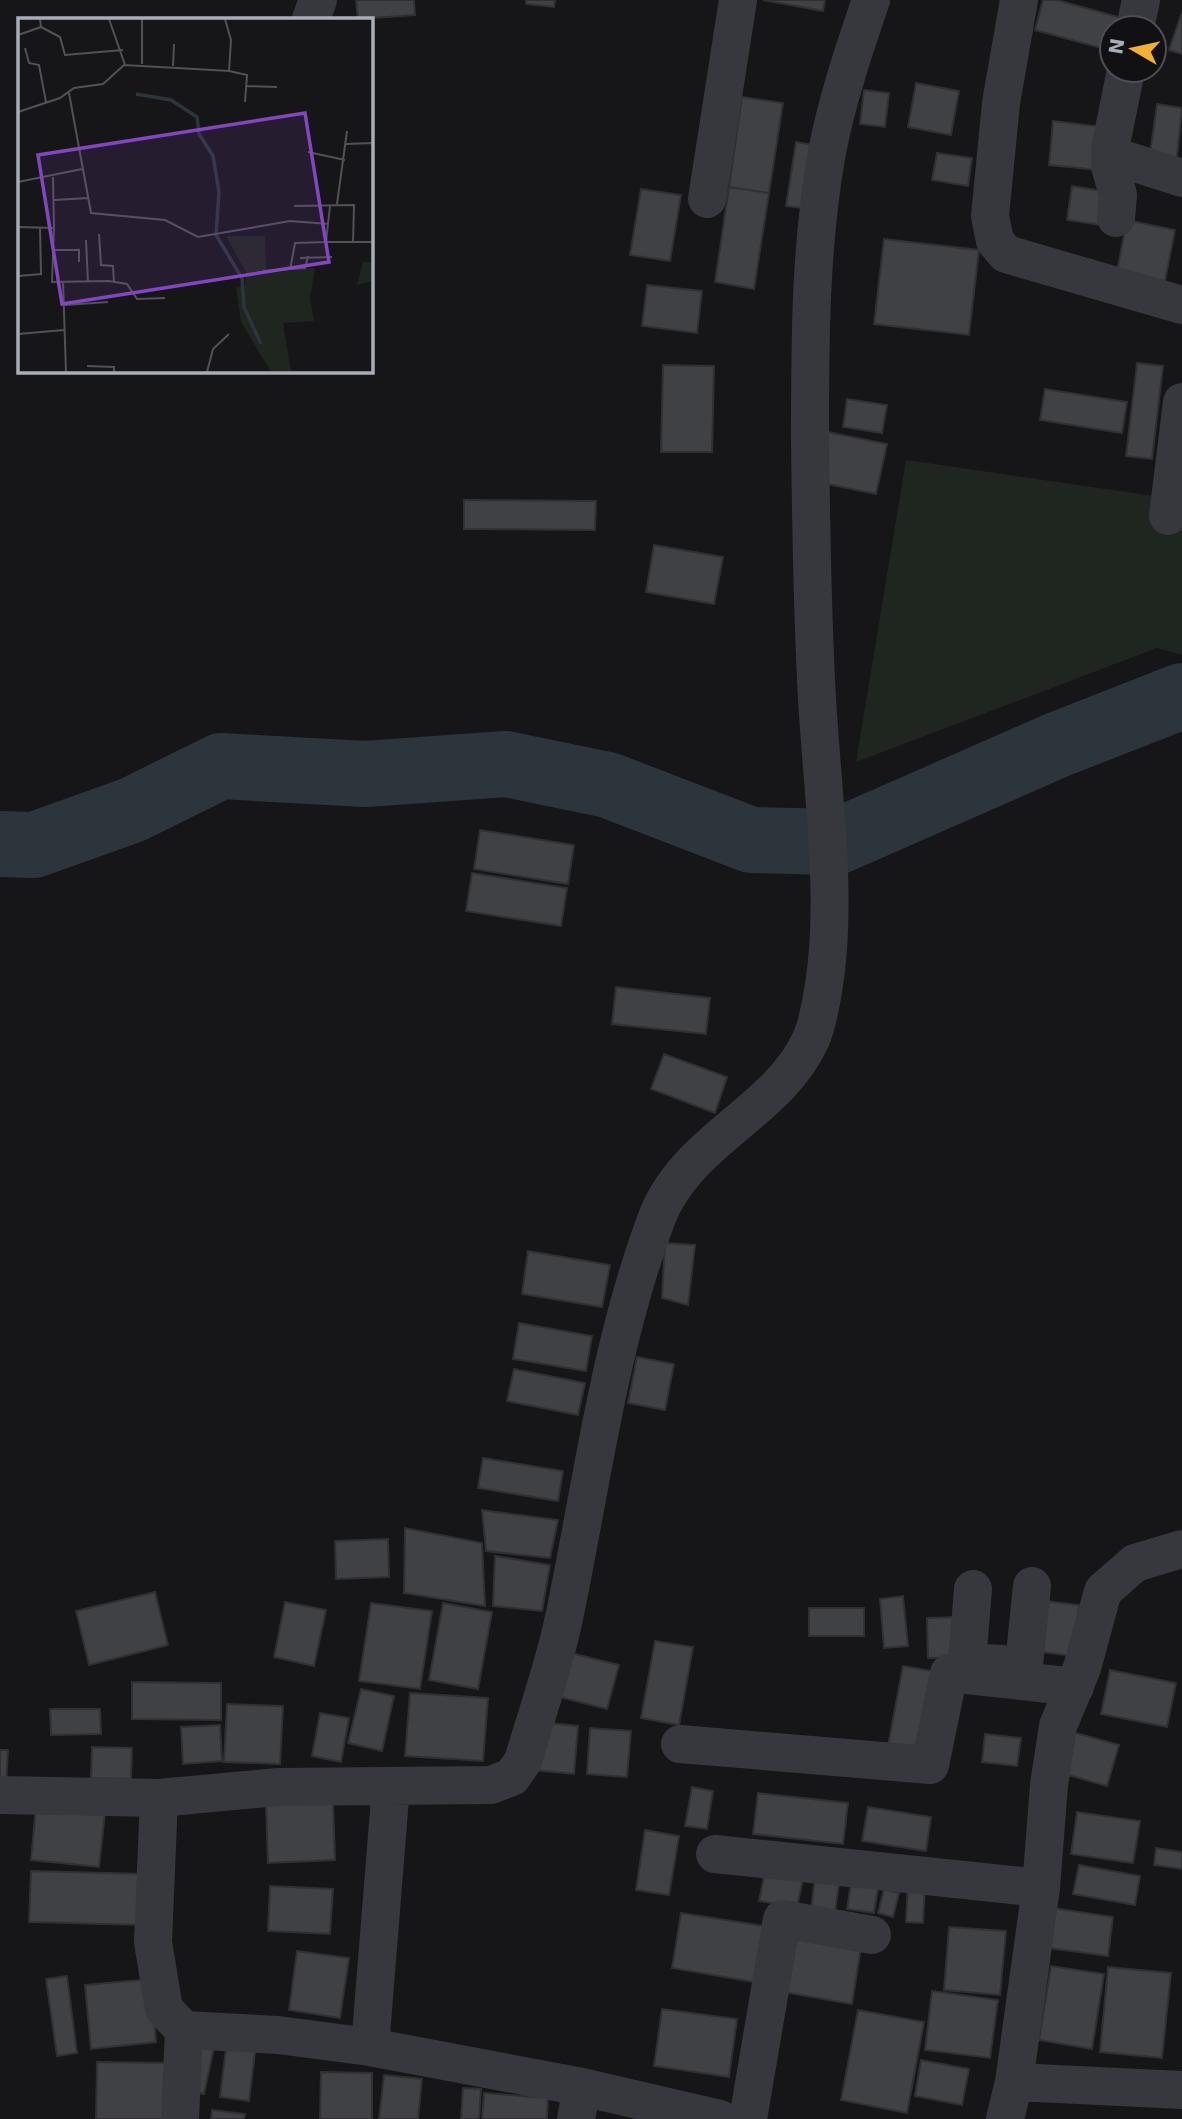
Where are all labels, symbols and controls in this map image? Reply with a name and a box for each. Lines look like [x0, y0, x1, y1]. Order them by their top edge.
north arrow [1098, 14, 1168, 84]
inset map [18, 18, 373, 373]
text: N [1104, 37, 1128, 56]

